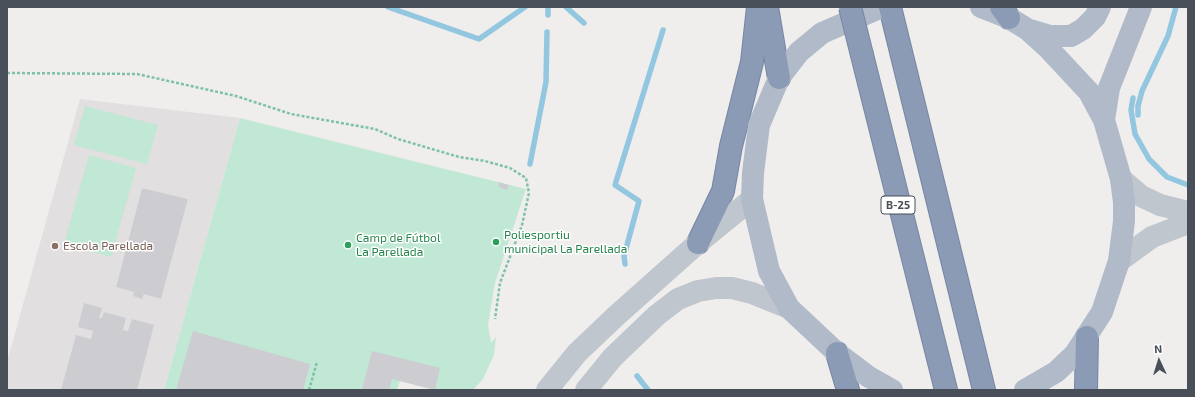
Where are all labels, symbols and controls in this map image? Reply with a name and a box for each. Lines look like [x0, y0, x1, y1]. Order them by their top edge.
road number: B-25 [881, 196, 915, 214]
place label: Poliesportiu municipal La Parellada [504, 228, 627, 256]
place label: Camp de Fútbol La Parellada [356, 231, 440, 259]
marker: Poliesportiu municipal La Parellada [491, 237, 501, 247]
place label: Escola Parellada [63, 239, 153, 253]
marker: Camp de Fútbol La Parellada [343, 240, 353, 250]
marker: Escola Parellada [50, 241, 60, 251]
north arrow [1139, 341, 1179, 381]
text: N [1154, 342, 1163, 355]

